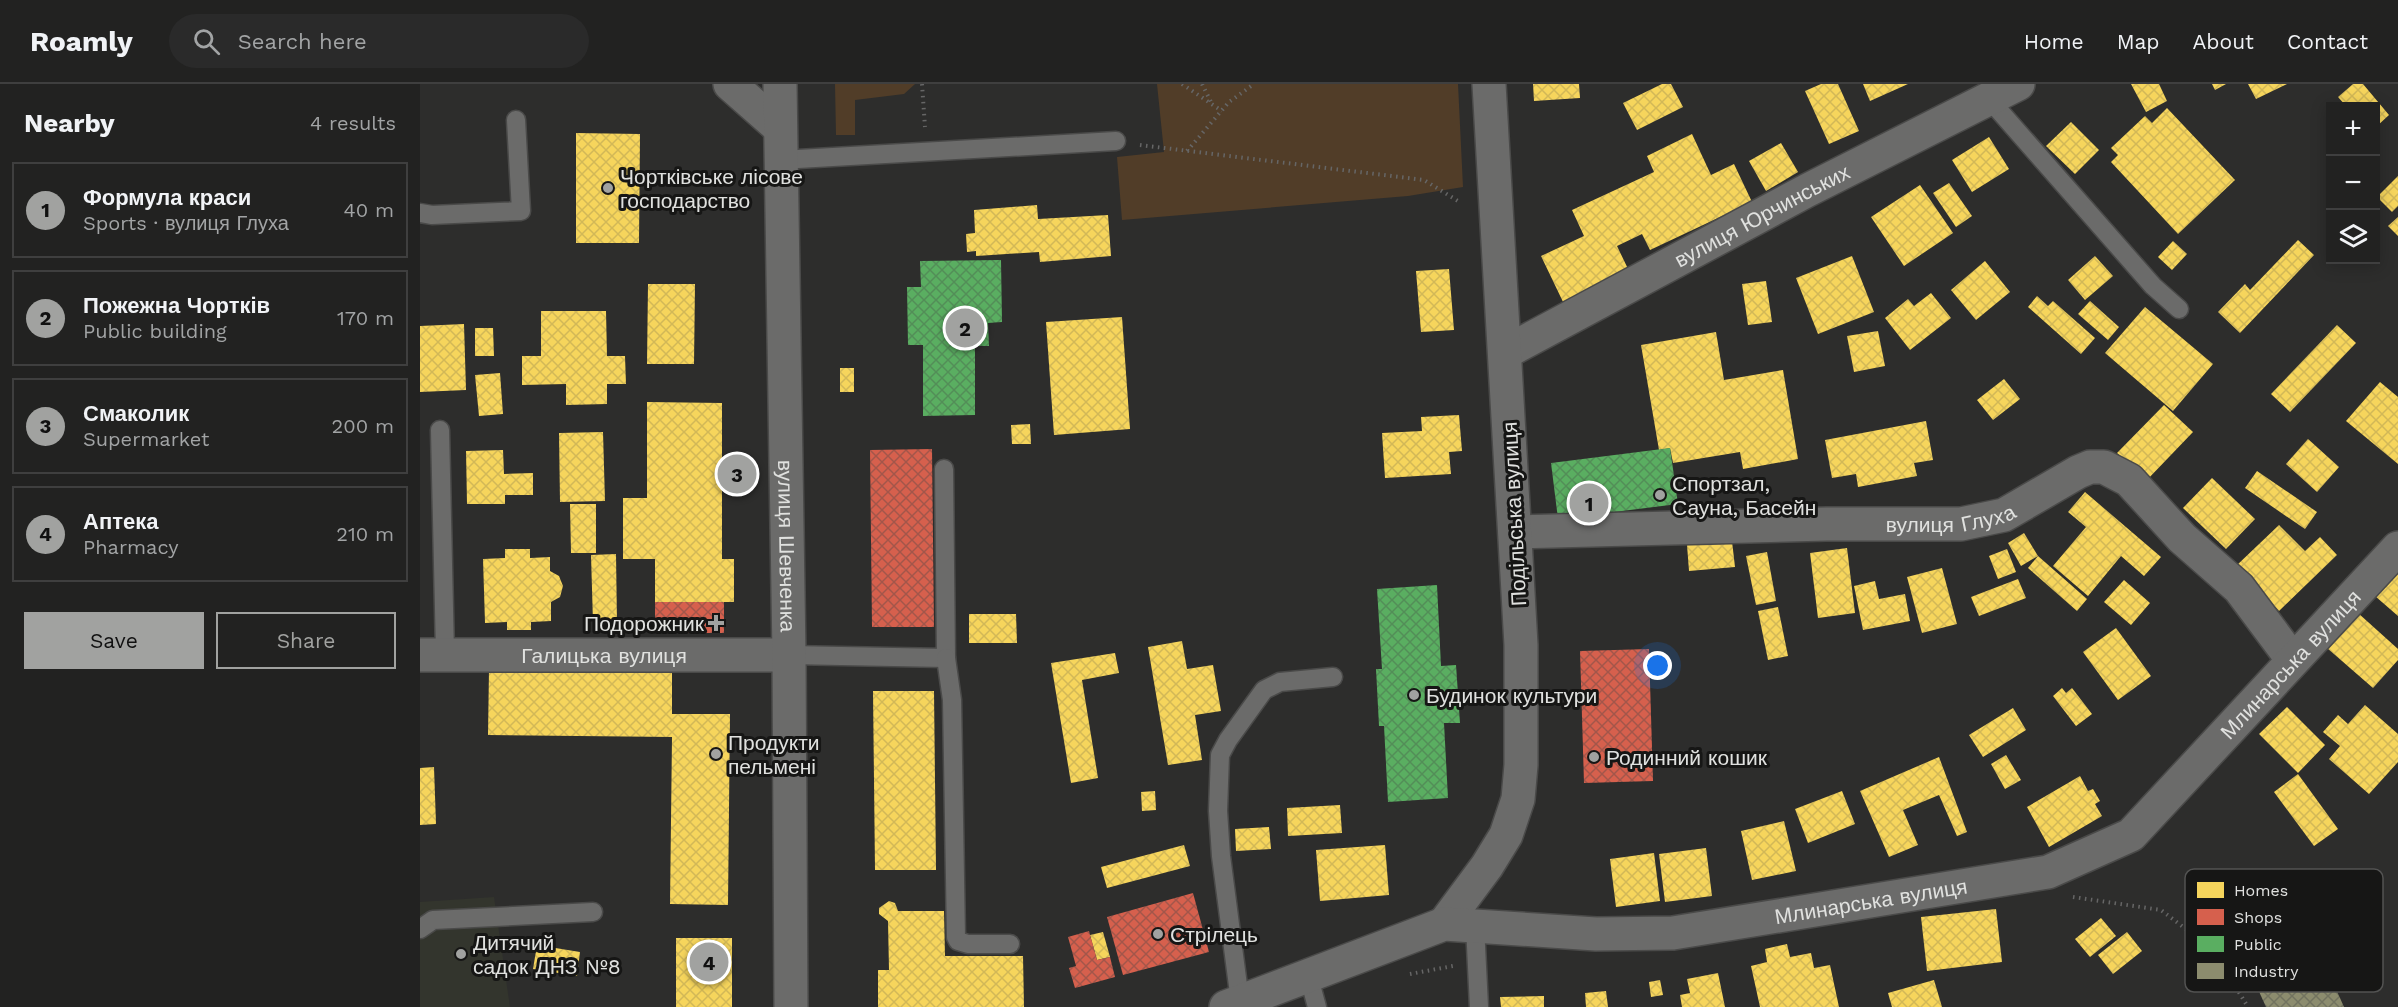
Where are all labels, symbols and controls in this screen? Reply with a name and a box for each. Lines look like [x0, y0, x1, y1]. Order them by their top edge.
search box [169, 14, 589, 68]
text: Roamly [30, 25, 133, 58]
icon: search [190, 25, 223, 58]
text: Search here [238, 29, 367, 54]
text: Home [2024, 29, 2084, 54]
text: Map [2117, 29, 2160, 54]
text: About [2193, 29, 2254, 54]
text: Contact [2287, 29, 2368, 54]
map controls [2326, 102, 2380, 264]
button: + [2326, 102, 2380, 156]
text: Nearby [24, 108, 115, 138]
text: 4 results [310, 111, 396, 135]
button: − [2326, 156, 2380, 210]
street label: вулиця Юрчинських [1670, 158, 1854, 272]
place label: Чортківське лісове господарство [620, 164, 803, 213]
marker: Чортківське лісове господарство [601, 181, 615, 195]
text: Формула краси [83, 185, 251, 210]
text: 1 [41, 198, 50, 222]
text: 40 m [343, 198, 394, 222]
button: layers [2326, 210, 2380, 264]
text: Sports · вулиця Глуха [83, 211, 289, 235]
text: Пожежна Чортків [83, 293, 270, 318]
text: 2 [40, 306, 51, 330]
text: 170 m [337, 306, 394, 330]
pin: 2 [946, 306, 984, 350]
text: Public building [83, 319, 227, 343]
text: Смаколик [83, 401, 189, 426]
text: 3 [40, 414, 51, 438]
text: 200 m [332, 414, 394, 438]
street label: Подільська вулиця [1497, 421, 1531, 607]
text: Supermarket [83, 427, 209, 451]
pin: 3 [718, 452, 756, 496]
street label: вулиця Шевченка [773, 460, 801, 632]
place label: Спортзал, Сауна, Басейн [1672, 471, 1816, 520]
pin: 1 [1570, 480, 1608, 526]
marker: Спортзал, Сауна, Басейн [1653, 488, 1667, 502]
street label: вулиця Глуха [1886, 498, 2020, 537]
text: Аптека [83, 509, 158, 534]
text: 4 [39, 522, 52, 546]
text: 210 m [336, 522, 394, 546]
text: Pharmacy [83, 535, 179, 559]
street label: Млинарська вулиця [2215, 584, 2366, 744]
place label: Подорожник [584, 611, 705, 636]
button: Save [24, 612, 204, 669]
button: Share [216, 612, 396, 669]
marker: Подорожник [709, 616, 723, 630]
street label: Галицька вулиця [521, 643, 687, 668]
your location [1643, 651, 1672, 680]
place label: Будинок культури [1426, 683, 1597, 708]
marker: Будинок культури [1407, 688, 1421, 702]
place label: Продукти пельмені [728, 730, 820, 779]
place label: Родинний кошик [1606, 745, 1768, 770]
marker: Продукти пельмені [709, 747, 723, 761]
marker: Родинний кошик [1587, 750, 1601, 764]
legend [2185, 869, 2383, 992]
street label: Млинарська вулиця [1773, 873, 1969, 929]
text: Homes [2234, 881, 2288, 900]
text: Shops [2234, 908, 2282, 927]
place label: Стрілець [1170, 922, 1258, 947]
marker: Стрілець [1151, 927, 1165, 941]
place label: Дитячий садок ДНЗ №8 [473, 930, 621, 979]
text: Public [2234, 935, 2282, 954]
pin: 4 [690, 940, 728, 984]
marker: Дитячий садок ДНЗ №8 [454, 947, 468, 961]
text: Industry [2234, 962, 2299, 981]

